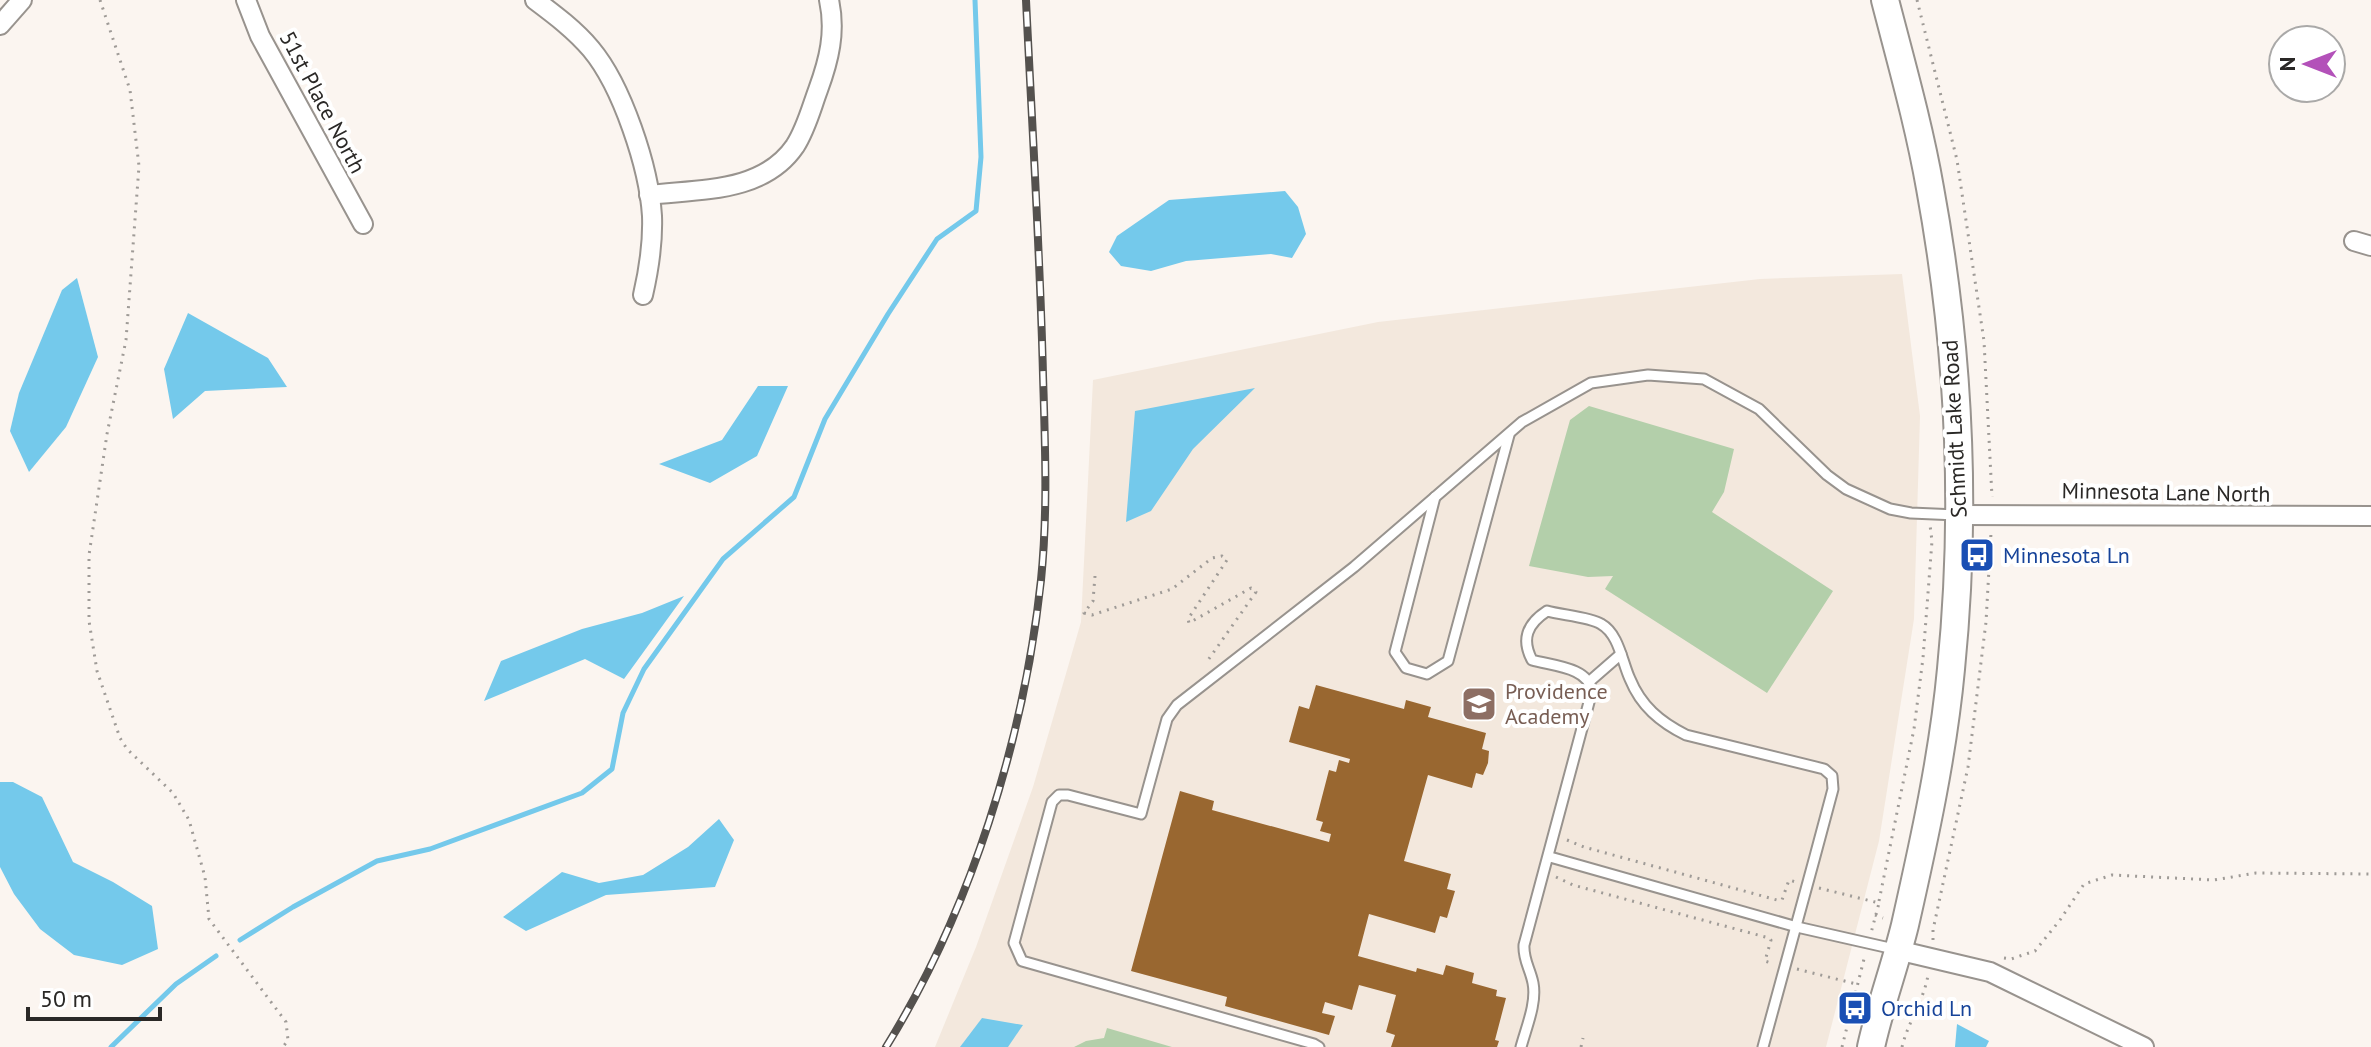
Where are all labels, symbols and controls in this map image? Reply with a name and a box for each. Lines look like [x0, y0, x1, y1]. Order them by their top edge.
north arrow [2267, 24, 2347, 104]
street label: 51st Place North [274, 26, 372, 178]
text: N [2273, 57, 2301, 71]
street label: Schmidt Lake Road [1935, 339, 1973, 519]
street label: Minnesota Lane North [2061, 476, 2271, 508]
bus stop icon: Minnesota Ln [1958, 536, 1996, 574]
place label: Minnesota Ln [2003, 541, 2130, 569]
place label: Providence Academy [1505, 677, 1608, 730]
school or university icon: Providence Academy [1460, 685, 1498, 723]
scale bar [28, 971, 160, 1021]
text: 50 m [40, 983, 92, 1014]
bus stop icon: Orchid Ln [1836, 989, 1874, 1027]
place label: Orchid Ln [1881, 994, 1972, 1022]

